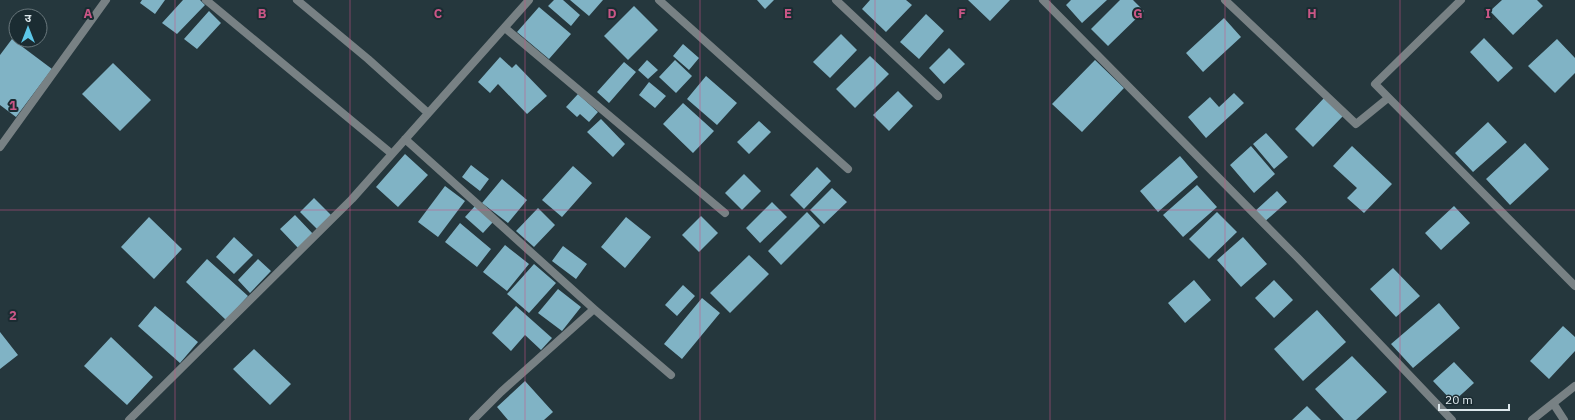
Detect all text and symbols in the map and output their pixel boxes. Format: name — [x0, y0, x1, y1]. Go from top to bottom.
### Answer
text: A — [84, 5, 93, 22]
text: B — [258, 5, 267, 22]
text: C — [434, 5, 443, 22]
text: D — [607, 5, 617, 22]
text: E — [784, 5, 792, 22]
text: F — [958, 5, 966, 22]
text: G — [1133, 5, 1143, 22]
text: H — [1307, 5, 1317, 22]
text: I — [1485, 5, 1491, 22]
north arrow — [8, 8, 48, 48]
text: उ — [25, 11, 32, 25]
text: 1 — [9, 97, 17, 114]
text: 2 — [9, 307, 17, 324]
scale bar — [1439, 386, 1509, 412]
text: 20 m — [1445, 392, 1473, 407]

